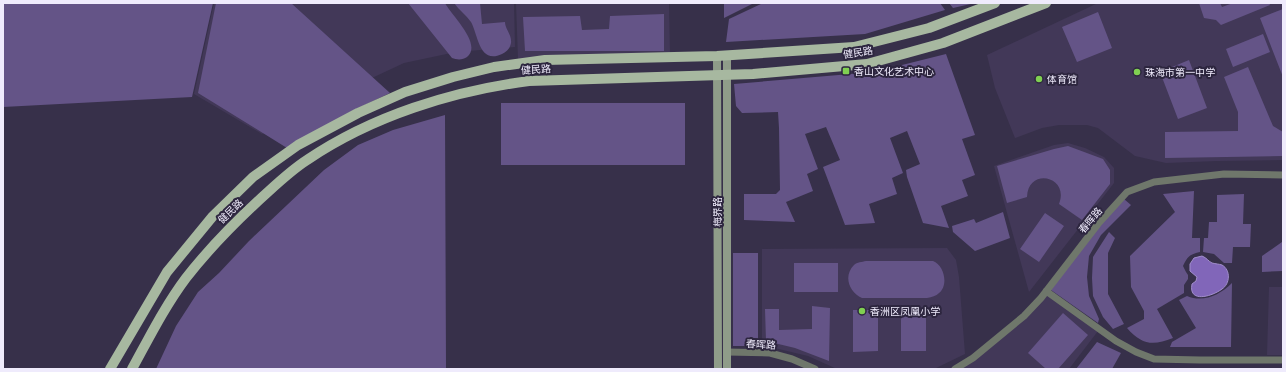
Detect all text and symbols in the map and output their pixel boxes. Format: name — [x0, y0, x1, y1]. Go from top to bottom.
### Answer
street label: 健民路 — [842, 44, 874, 62]
street label: 健民路 — [521, 62, 552, 78]
place label: 香山文化艺术中心 — [854, 65, 934, 79]
marker: 香山文化艺术中心 — [841, 66, 851, 76]
place label: 珠海市第一中学 — [1145, 66, 1215, 80]
marker: 珠海市第一中学 — [1132, 67, 1142, 77]
place label: 体育馆 — [1047, 73, 1077, 87]
marker: 体育馆 — [1034, 74, 1044, 84]
street label: 健民路 — [215, 196, 246, 227]
street label: 梅界路 — [711, 197, 725, 227]
street label: 春晖路 — [1076, 205, 1106, 237]
place label: 香洲区凤凰小学 — [870, 305, 940, 319]
marker: 香洲区凤凰小学 — [857, 306, 867, 316]
street label: 春晖路 — [745, 337, 776, 353]

